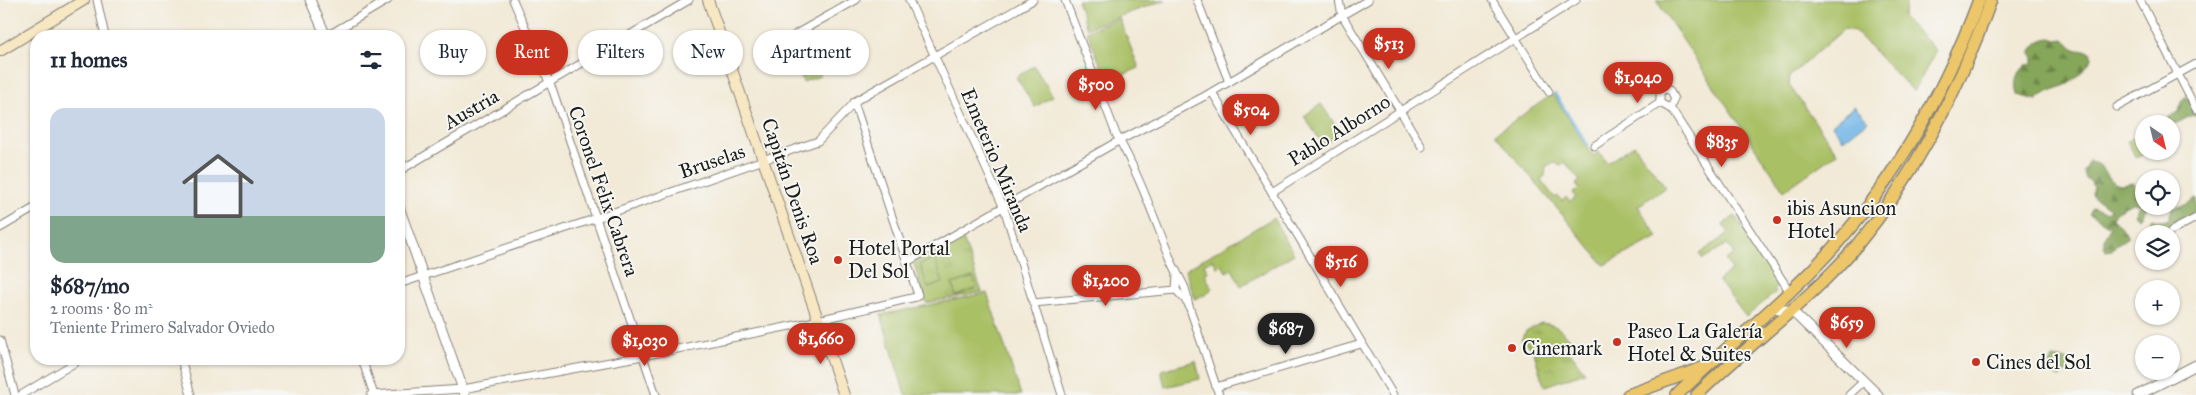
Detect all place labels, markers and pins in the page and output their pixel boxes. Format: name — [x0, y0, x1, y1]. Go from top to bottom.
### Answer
pin: $513 — [1359, 28, 1419, 70]
pin: $1,040 — [1597, 62, 1679, 104]
pin: $500 — [1066, 68, 1126, 111]
pin: $504 — [1221, 94, 1281, 136]
pin: $835 — [1692, 126, 1752, 168]
place label: ibis Asuncion Hotel — [1787, 196, 1896, 243]
marker: ibis Asuncion Hotel — [1771, 214, 1783, 226]
place label: Hotel Portal Del Sol — [848, 236, 951, 283]
pin: $516 — [1311, 246, 1371, 288]
marker: Hotel Portal Del Sol — [832, 254, 844, 266]
pin: $1,200 — [1065, 264, 1147, 307]
pin: $659 — [1817, 306, 1877, 349]
pin: $687 — [1256, 312, 1316, 355]
place label: Paseo La Galería Hotel & Suites — [1627, 319, 1763, 366]
pin: $1,660 — [780, 322, 862, 365]
pin: $1,030 — [604, 324, 686, 367]
place label: Cinemark — [1522, 336, 1603, 360]
marker: Paseo La Galería Hotel & Suites — [1611, 336, 1623, 348]
marker: Cinemark — [1506, 342, 1518, 354]
place label: Cines del Sol — [1986, 350, 2092, 374]
marker: Cines del Sol — [1970, 356, 1982, 368]

